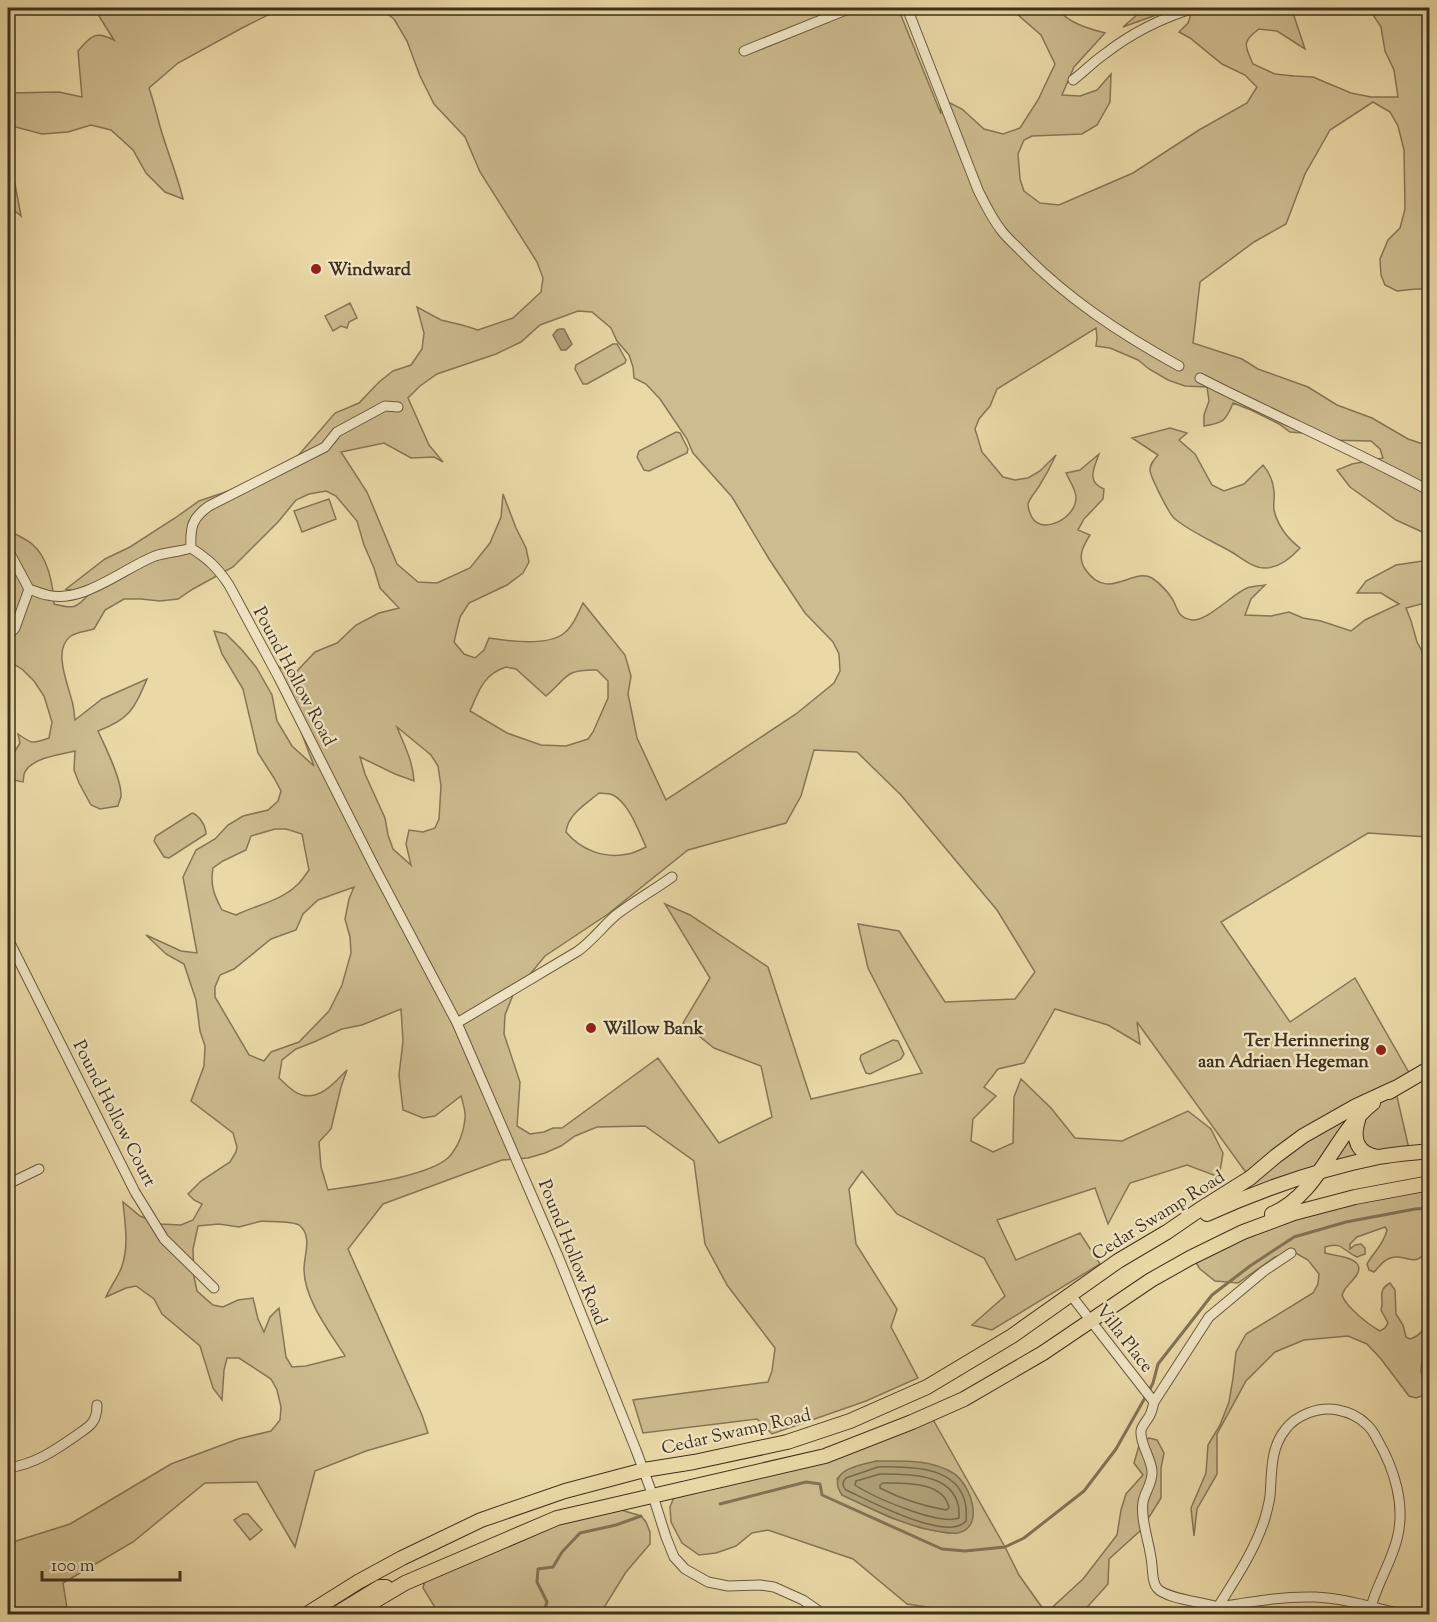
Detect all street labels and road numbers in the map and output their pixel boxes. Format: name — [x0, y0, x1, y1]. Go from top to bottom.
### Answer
street label: Pound Hollow Road — [245, 602, 341, 751]
street label: Pound Hollow Court — [65, 1036, 161, 1192]
street label: Cedar Swamp Road — [1087, 1165, 1231, 1268]
street label: Pound Hollow Road — [530, 1176, 612, 1329]
street label: Villa Place — [1088, 1300, 1158, 1379]
street label: Cedar Swamp Road — [659, 1403, 814, 1463]

